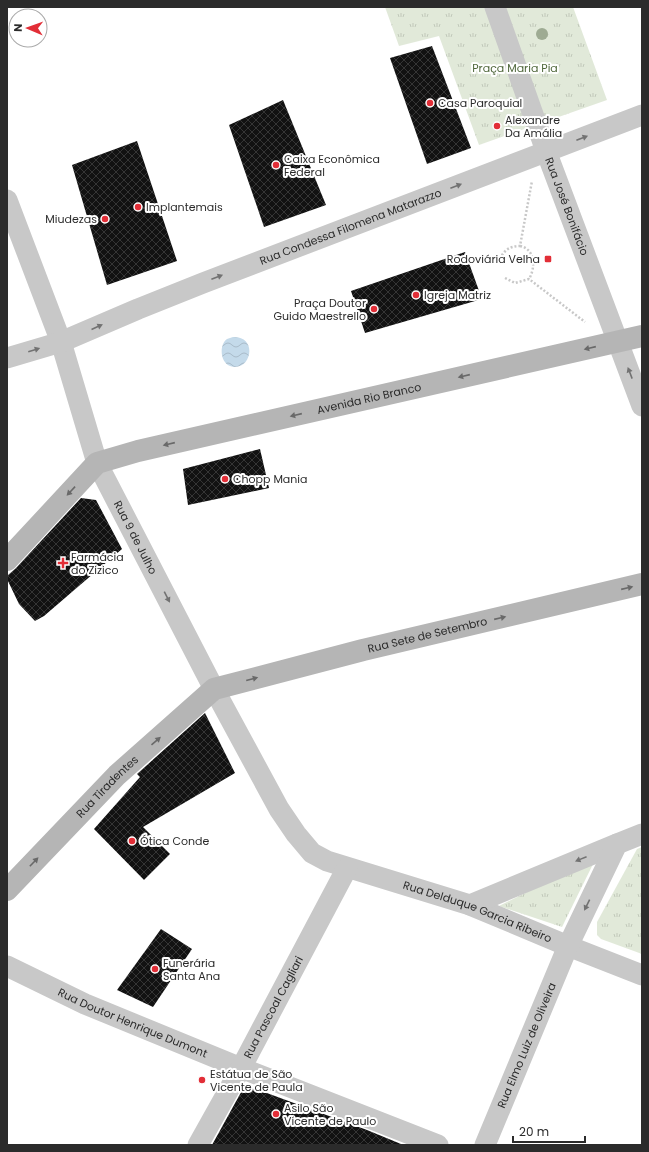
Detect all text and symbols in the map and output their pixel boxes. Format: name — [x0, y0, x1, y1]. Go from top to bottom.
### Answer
north arrow — [8, 8, 48, 48]
text: N — [10, 23, 26, 32]
park label: Praça Maria Pia — [472, 60, 558, 76]
place label: Casa Paroquial — [438, 95, 522, 111]
marker: Casa Paroquial — [425, 98, 435, 108]
place label: Alexandre Da Amália — [505, 112, 562, 141]
marker: Alexandre Da Amália — [492, 121, 502, 131]
one-way arrow — [577, 134, 589, 140]
place label: Caixa Econômica Federal — [284, 151, 380, 180]
street label: Rua José Bonifácio — [541, 155, 593, 258]
marker: Caixa Econômica Federal — [271, 160, 281, 170]
one-way arrow — [451, 182, 463, 188]
street label: Rua Condessa Filomena Matarazzo — [257, 185, 444, 269]
place label: Implantemais — [146, 199, 223, 215]
marker: Implantemais — [133, 202, 143, 212]
place label: Miudezas — [45, 211, 97, 227]
marker: Miudezas — [100, 214, 110, 224]
place label: Rodoviária Velha — [447, 251, 540, 267]
marker: Rodoviária Velha — [543, 254, 553, 264]
one-way arrow — [212, 274, 224, 280]
place label: Igreja Matriz — [424, 287, 491, 303]
marker: Igreja Matriz — [411, 290, 421, 300]
place label: Praça Doutor Guido Maestrello — [273, 295, 366, 324]
marker: Praça Doutor Guido Maestrello — [369, 304, 379, 314]
one-way arrow — [92, 323, 104, 329]
one-way arrow — [584, 345, 597, 351]
one-way arrow — [29, 347, 41, 353]
one-way arrow — [626, 367, 632, 379]
one-way arrow — [457, 374, 470, 380]
street label: Avenida Rio Branco — [315, 379, 423, 418]
one-way arrow — [290, 412, 302, 418]
one-way arrow — [163, 441, 175, 447]
place label: Chopp Mania — [233, 471, 307, 487]
marker: Chopp Mania — [220, 474, 230, 484]
one-way arrow — [66, 486, 76, 496]
street label: Rua 9 de Julho — [110, 498, 161, 577]
place label: Farmácia do Zizico — [71, 549, 124, 578]
marker: Farmácia do Zizico — [58, 558, 68, 568]
one-way arrow — [621, 584, 633, 590]
one-way arrow — [163, 591, 170, 603]
street label: Rua Sete de Setembro — [366, 613, 489, 657]
one-way arrow — [494, 614, 507, 620]
one-way arrow — [246, 676, 258, 682]
one-way arrow — [151, 736, 161, 745]
street label: Rua Tiradentes — [72, 752, 142, 821]
place label: Ótica Conde — [140, 833, 209, 849]
marker: Ótica Conde — [127, 836, 137, 846]
one-way arrow — [575, 856, 586, 862]
one-way arrow — [29, 857, 39, 867]
street label: Rua Delduque Garcia Ribeiro — [401, 877, 554, 946]
one-way arrow — [584, 900, 590, 911]
street label: Rua Pascoal Cagliari — [240, 953, 307, 1061]
place label: Funerária Santa Ana — [163, 955, 220, 984]
marker: Funerária Santa Ana — [150, 964, 160, 974]
street label: Rua Elmo Luiz de Oliveira — [493, 980, 560, 1111]
street label: Rua Doutor Henrique Dumont — [55, 984, 210, 1061]
place label: Estátua de São Vicente de Paula — [210, 1066, 303, 1095]
marker: Estátua de São Vicente de Paula — [197, 1075, 207, 1085]
place label: Asilo São Vicente de Paulo — [284, 1100, 376, 1129]
marker: Asilo São Vicente de Paulo — [271, 1109, 281, 1119]
scale bar — [513, 1118, 585, 1144]
text: 20 m — [519, 1123, 549, 1140]

